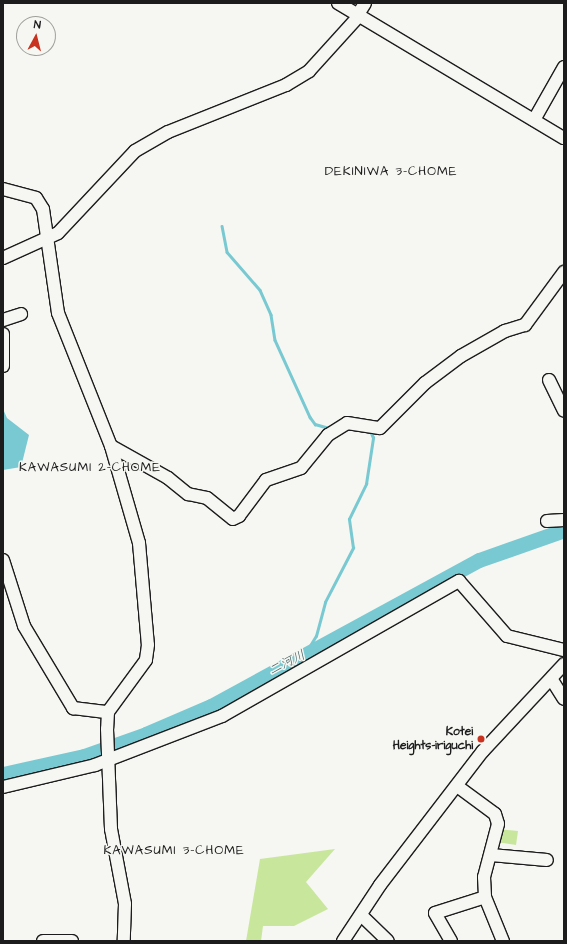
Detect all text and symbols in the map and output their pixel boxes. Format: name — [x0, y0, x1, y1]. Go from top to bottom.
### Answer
north arrow — [16, 16, 56, 56]
text: N — [33, 17, 42, 32]
district label: DEKINIWA 3-CHOME — [325, 163, 457, 179]
district label: KAWASUMI 2-CHOME — [19, 459, 161, 475]
water label: 二河川 — [266, 647, 308, 679]
place label: Kotei Heights-iriguchi — [393, 725, 473, 753]
marker: Kotei Heights-iriguchi — [476, 734, 486, 744]
district label: KAWASUMI 3-CHOME — [103, 842, 245, 858]

